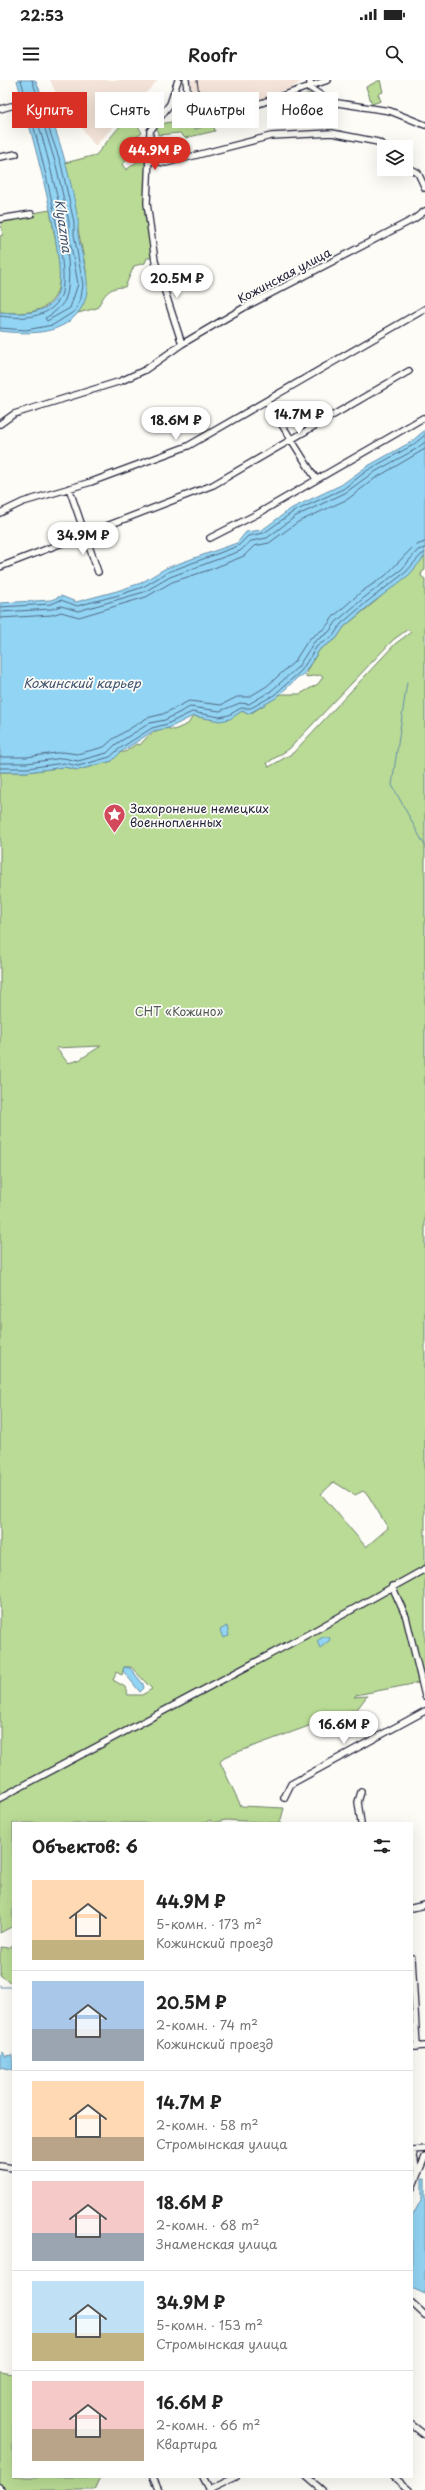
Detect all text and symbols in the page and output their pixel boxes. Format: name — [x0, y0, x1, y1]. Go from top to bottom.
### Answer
text: 22:53 — [20, 3, 64, 26]
text: Roofr — [188, 41, 237, 68]
icon: menu — [20, 43, 42, 65]
icon: search — [383, 43, 405, 65]
chip: Купить — [12, 92, 87, 128]
chip: Снять — [95, 92, 164, 128]
chip: Фильтры — [172, 92, 259, 128]
chip: Новое — [267, 92, 338, 128]
pin: 44.9M ₽ — [118, 137, 192, 171]
text: 44.9M ₽ — [128, 140, 182, 159]
map controls — [377, 140, 413, 176]
button: layers — [377, 140, 413, 176]
water label: Klyazma — [51, 198, 77, 255]
street label: Кожинская улица — [234, 243, 334, 307]
pin: 20.5M ₽ — [140, 265, 214, 299]
text: 20.5M ₽ — [150, 268, 204, 287]
pin: 14.7M ₽ — [262, 401, 336, 435]
text: 14.7M ₽ — [274, 404, 324, 423]
pin: 18.6M ₽ — [139, 407, 213, 441]
text: 18.6M ₽ — [150, 410, 202, 429]
pin: 34.9M ₽ — [46, 522, 120, 556]
text: 34.9M ₽ — [57, 525, 109, 544]
water label: Кожинский карьер — [23, 673, 142, 692]
place label: Захоронение немецких военнопленных — [130, 799, 269, 831]
place icon: Захоронение немецких военнопленных — [101, 802, 127, 835]
park label: СНТ «Кожино» — [135, 1002, 223, 1020]
pin: 16.6M ₽ — [307, 1711, 381, 1745]
text: 16.6M ₽ — [318, 1714, 370, 1733]
text: Объектов: 6 — [32, 1833, 138, 1859]
icon: filters — [371, 1835, 393, 1857]
text: 44.9M ₽ — [156, 1888, 226, 1914]
icon: home — [64, 1896, 112, 1944]
text: 5-комн. · 173 m² — [156, 1914, 262, 1933]
text: Кожинский проезд — [156, 1933, 273, 1952]
text: 20.5M ₽ — [156, 1989, 227, 2015]
icon: home — [64, 1997, 112, 2045]
text: 2-комн. · 74 m² — [156, 2015, 258, 2034]
text: Кожинский проезд — [156, 2034, 273, 2053]
text: 14.7M ₽ — [156, 2089, 221, 2115]
icon: home — [64, 2097, 112, 2145]
text: 2-комн. · 58 m² — [156, 2115, 258, 2134]
text: Стромынская улица — [156, 2134, 287, 2153]
text: 18.6M ₽ — [156, 2189, 223, 2215]
icon: home — [64, 2197, 112, 2245]
text: 2-комн. · 68 m² — [156, 2215, 260, 2234]
text: Знаменская улица — [156, 2234, 277, 2253]
text: 34.9M ₽ — [156, 2289, 225, 2315]
icon: home — [64, 2297, 112, 2345]
text: 5-комн. · 153 m² — [156, 2315, 263, 2334]
text: Стромынская улица — [156, 2334, 287, 2353]
text: 16.6M ₽ — [156, 2389, 223, 2415]
icon: home — [64, 2397, 112, 2445]
text: 2-комн. · 66 m² — [156, 2415, 260, 2434]
text: Квартира — [156, 2434, 217, 2453]

